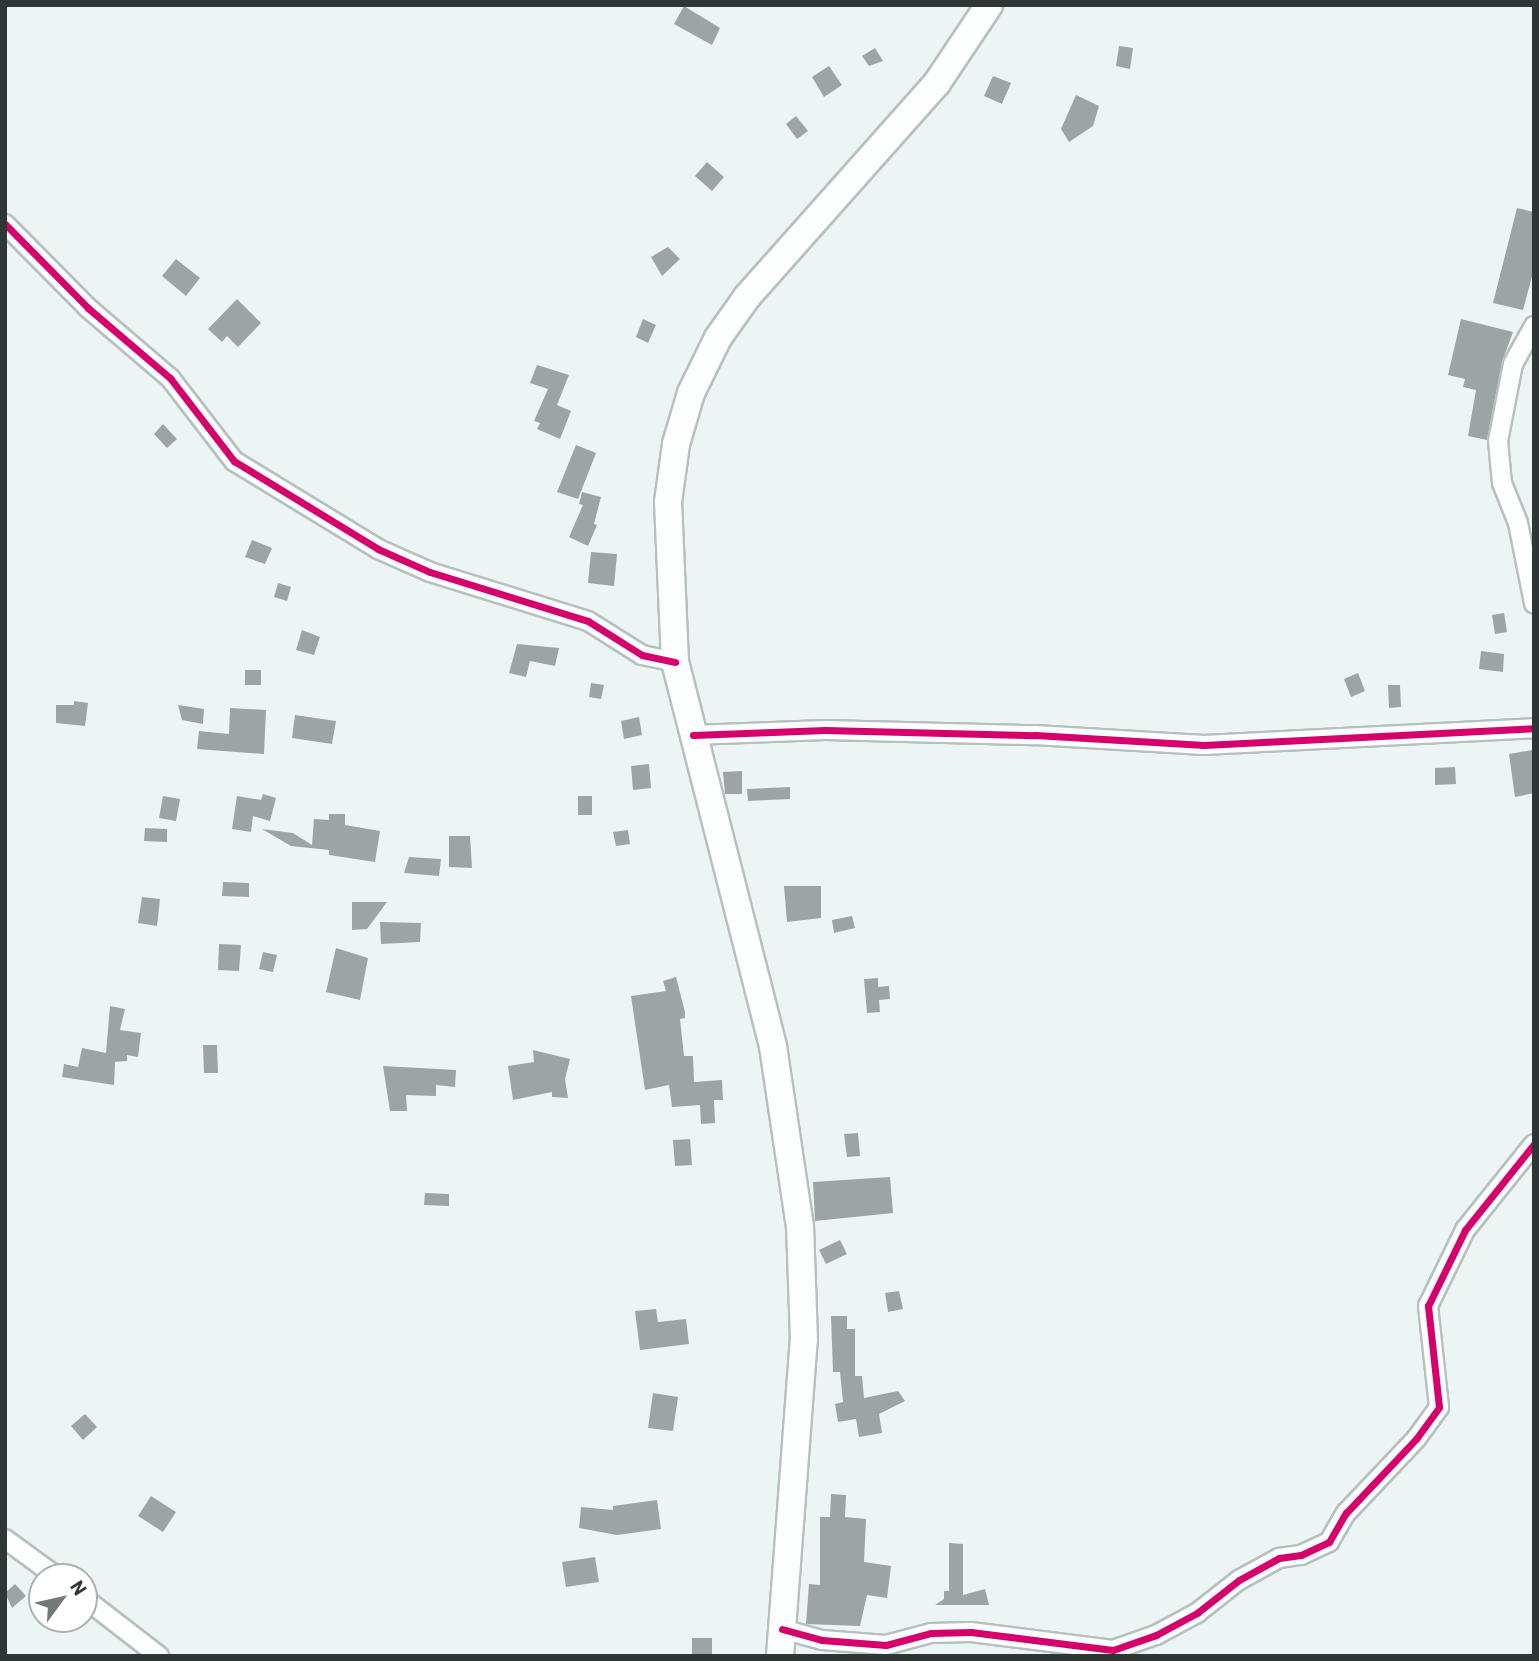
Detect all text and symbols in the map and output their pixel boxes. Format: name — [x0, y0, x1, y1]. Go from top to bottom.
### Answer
north arrow — [28, 1563, 98, 1633]
text: N — [66, 1576, 92, 1599]

